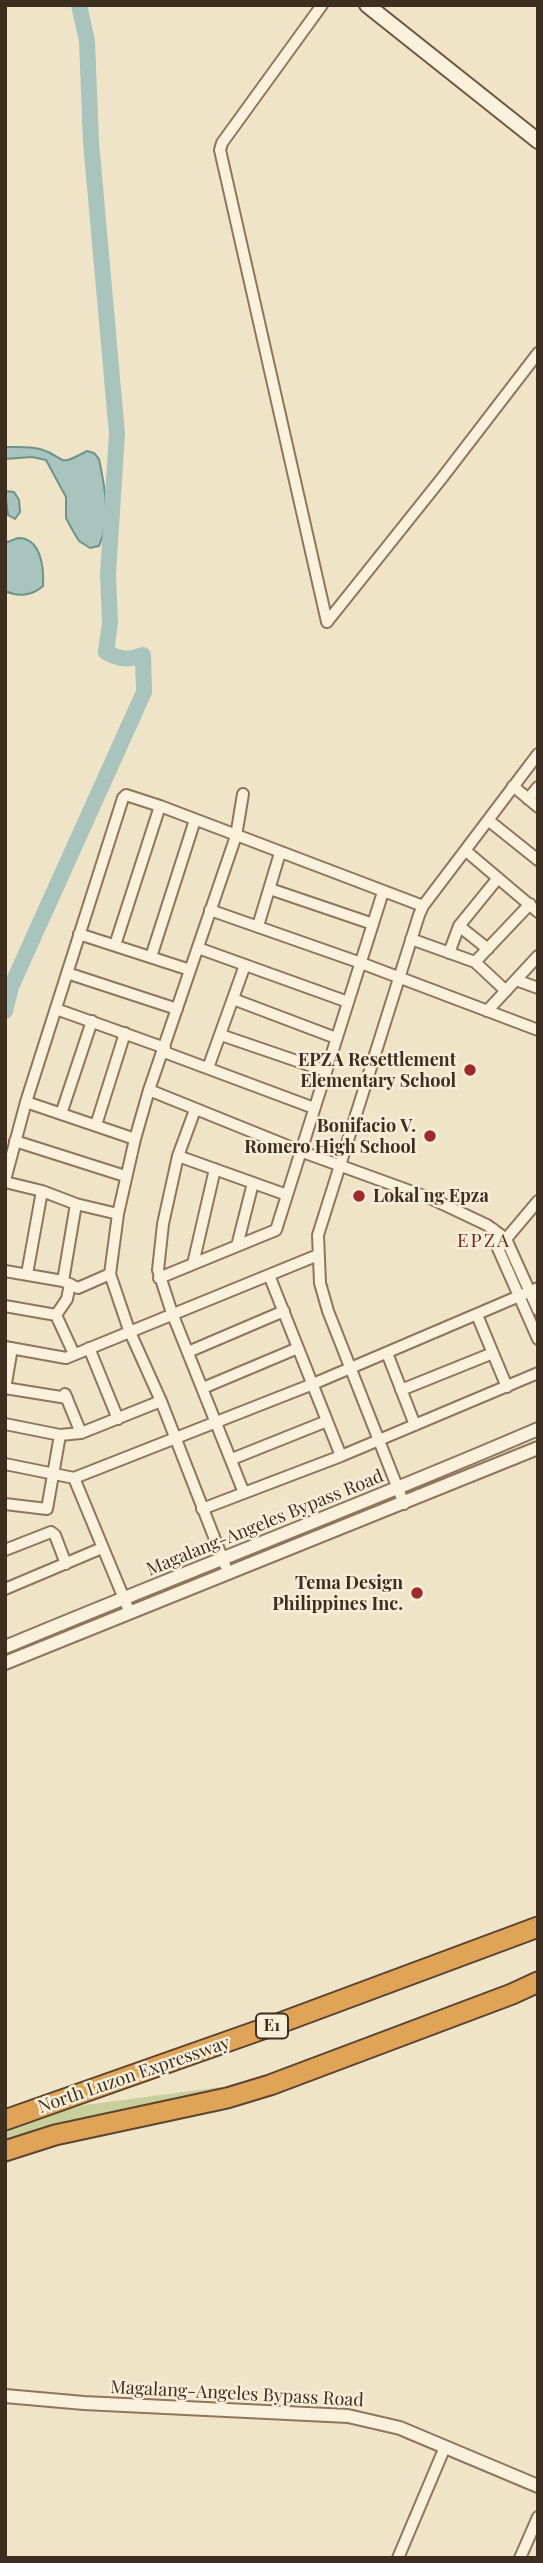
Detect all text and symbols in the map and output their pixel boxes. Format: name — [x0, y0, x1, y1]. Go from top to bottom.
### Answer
place label: EPZA Resettlement Elementary School — [298, 1049, 456, 1092]
marker: EPZA Resettlement Elementary School — [462, 1062, 478, 1078]
place label: Bonifacio V. Romero High School — [244, 1115, 416, 1158]
marker: Bonifacio V. Romero High School — [422, 1128, 438, 1144]
place label: Lokal ng Epza — [373, 1185, 489, 1207]
marker: Lokal ng Epza — [351, 1188, 367, 1204]
district label: EPZA — [458, 1230, 510, 1252]
street label: Magalang-Angeles Bypass Road — [143, 1465, 387, 1581]
place label: Tema Design Philippines Inc. — [272, 1572, 403, 1614]
marker: Tema Design Philippines Inc. — [409, 1585, 425, 1601]
road number: E1 — [256, 2014, 288, 2038]
street label: North Luzon Expressway — [35, 2032, 233, 2118]
street label: Magalang-Angeles Bypass Road — [110, 2377, 364, 2411]

